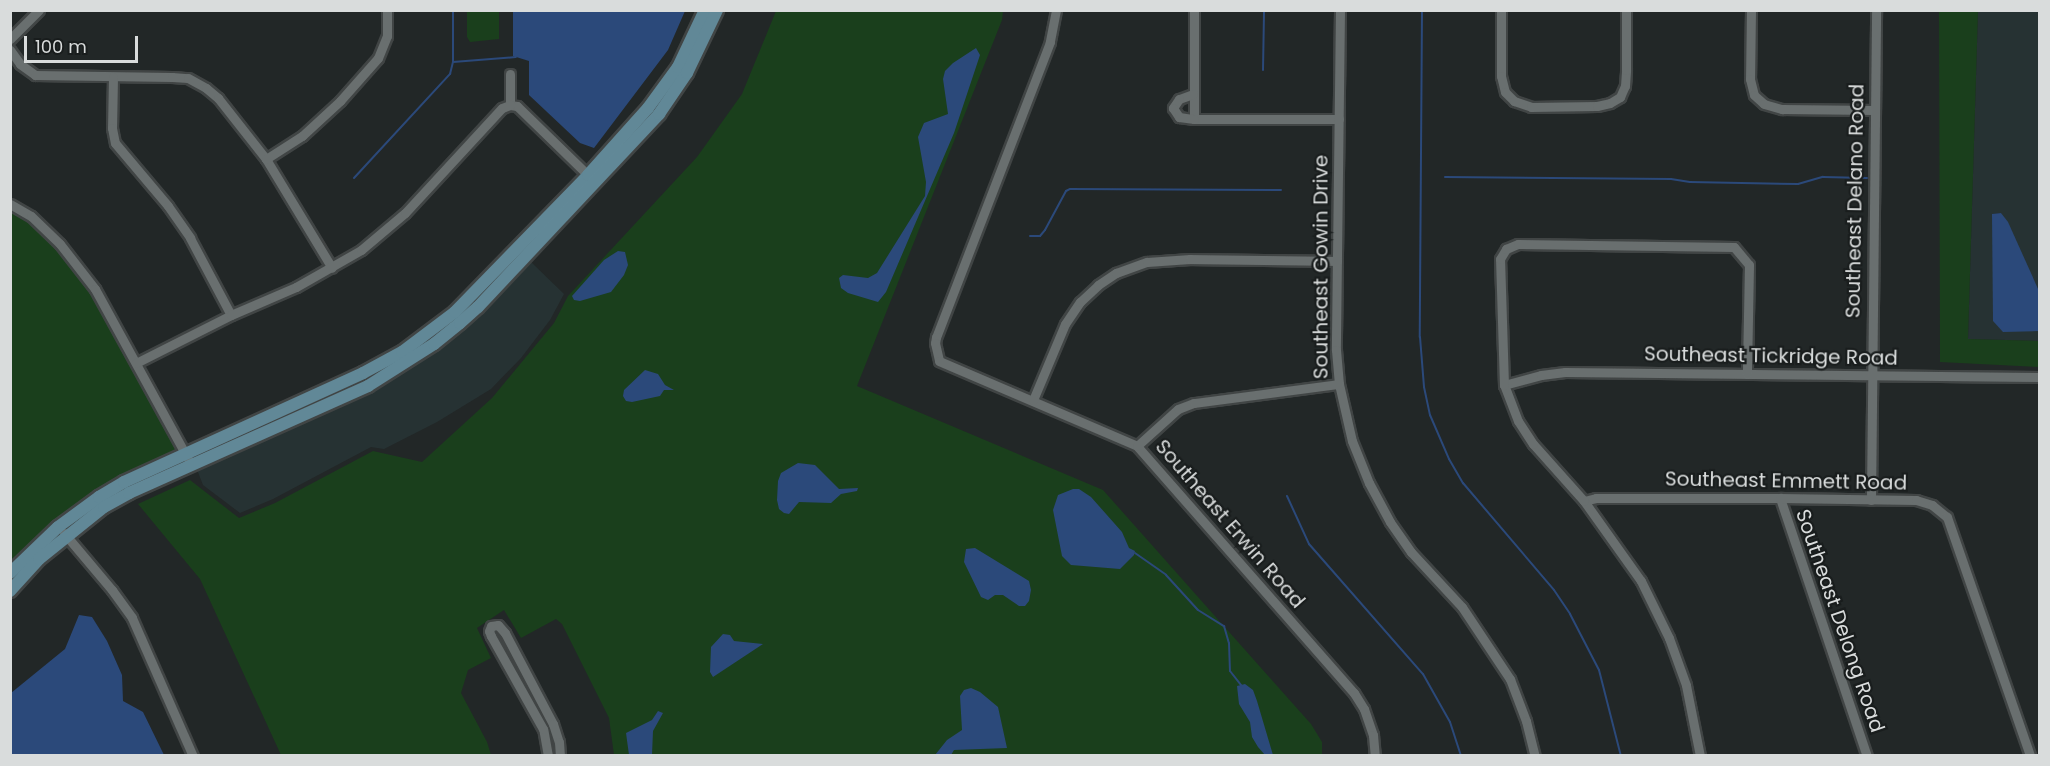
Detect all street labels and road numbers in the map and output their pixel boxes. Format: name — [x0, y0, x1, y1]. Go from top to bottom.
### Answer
street label: Southeast Delano Road — [1841, 84, 1869, 318]
street label: Southeast Gowin Drive — [1309, 155, 1333, 379]
street label: Southeast Tickridge Road — [1644, 342, 1898, 370]
street label: Southeast Erwin Road — [1150, 435, 1310, 613]
street label: Southeast Emmett Road — [1665, 467, 1907, 495]
street label: Southeast Delong Road — [1791, 506, 1889, 736]

